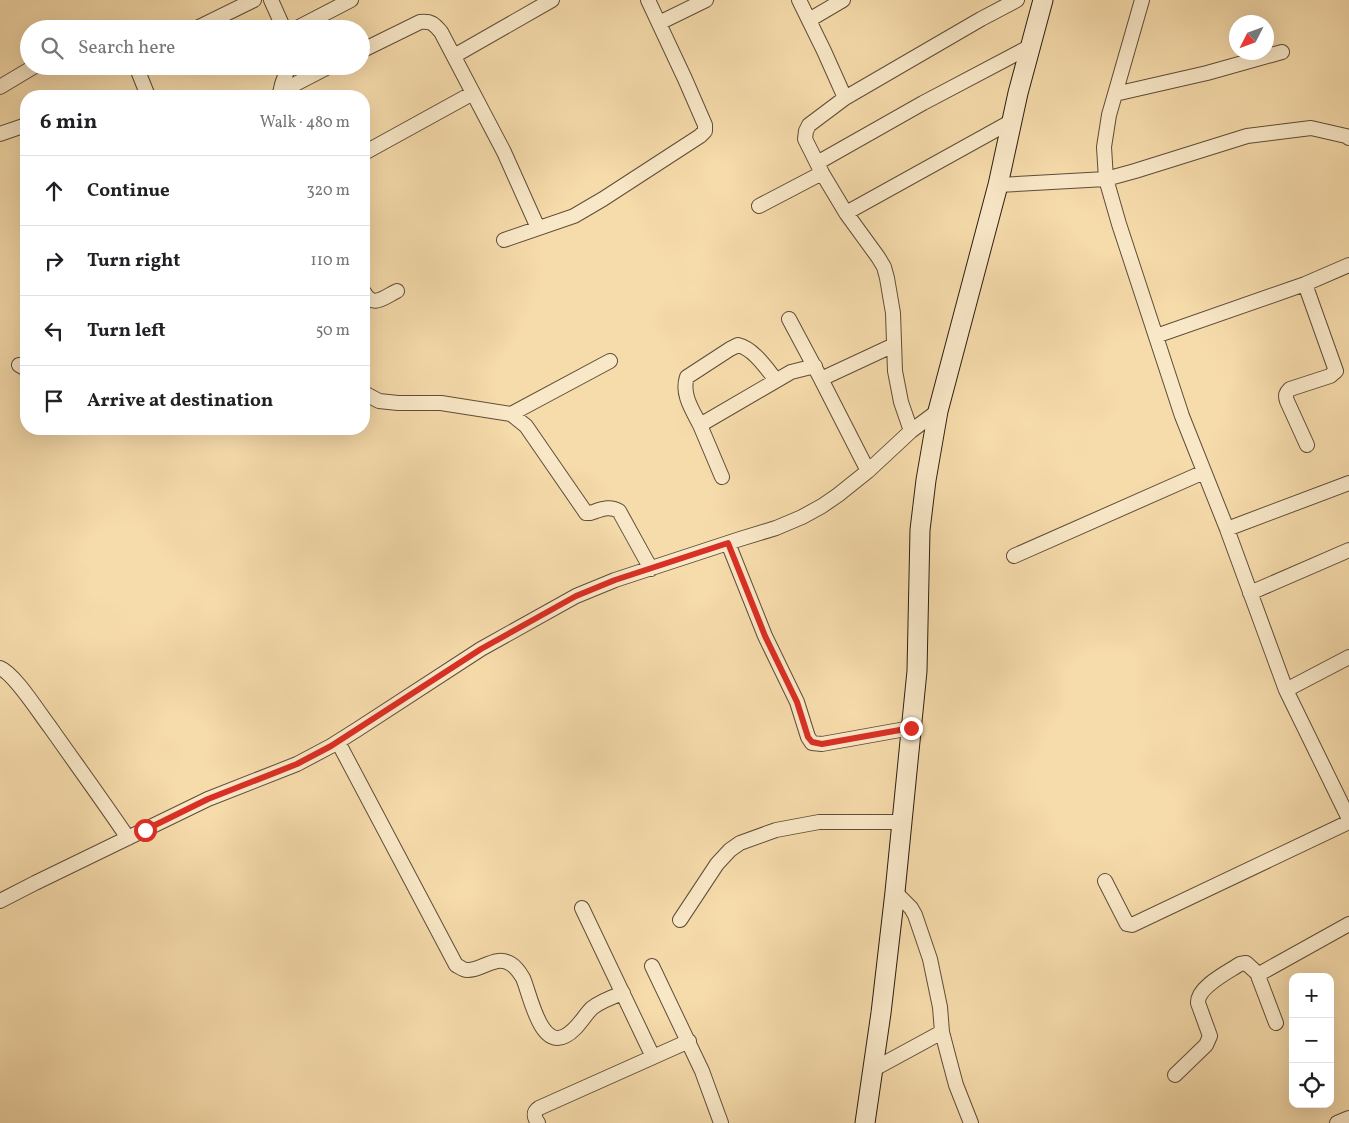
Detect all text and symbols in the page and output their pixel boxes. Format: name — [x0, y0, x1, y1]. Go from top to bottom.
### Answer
north arrow — [1229, 15, 1274, 60]
search box — [20, 20, 370, 75]
icon: search — [38, 34, 66, 62]
text: Search here — [78, 35, 175, 61]
text: 6 min — [40, 108, 97, 137]
text: Walk · 480 m — [260, 112, 350, 134]
icon: ahead — [40, 177, 68, 205]
text: Continue — [87, 178, 170, 204]
text: 320 m — [306, 180, 350, 202]
icon: right — [40, 247, 68, 275]
text: Turn right — [87, 248, 180, 274]
text: 110 m — [311, 250, 350, 272]
icon: left — [40, 317, 68, 345]
text: Turn left — [87, 318, 166, 344]
text: 50 m — [316, 320, 350, 342]
icon: arrive — [40, 387, 68, 415]
text: Arrive at destination — [87, 388, 273, 414]
route end — [900, 717, 923, 740]
route start — [134, 819, 157, 842]
map controls — [1289, 973, 1334, 1108]
button: + — [1289, 973, 1334, 1018]
button: − — [1289, 1018, 1334, 1063]
button: locate — [1289, 1063, 1334, 1108]

